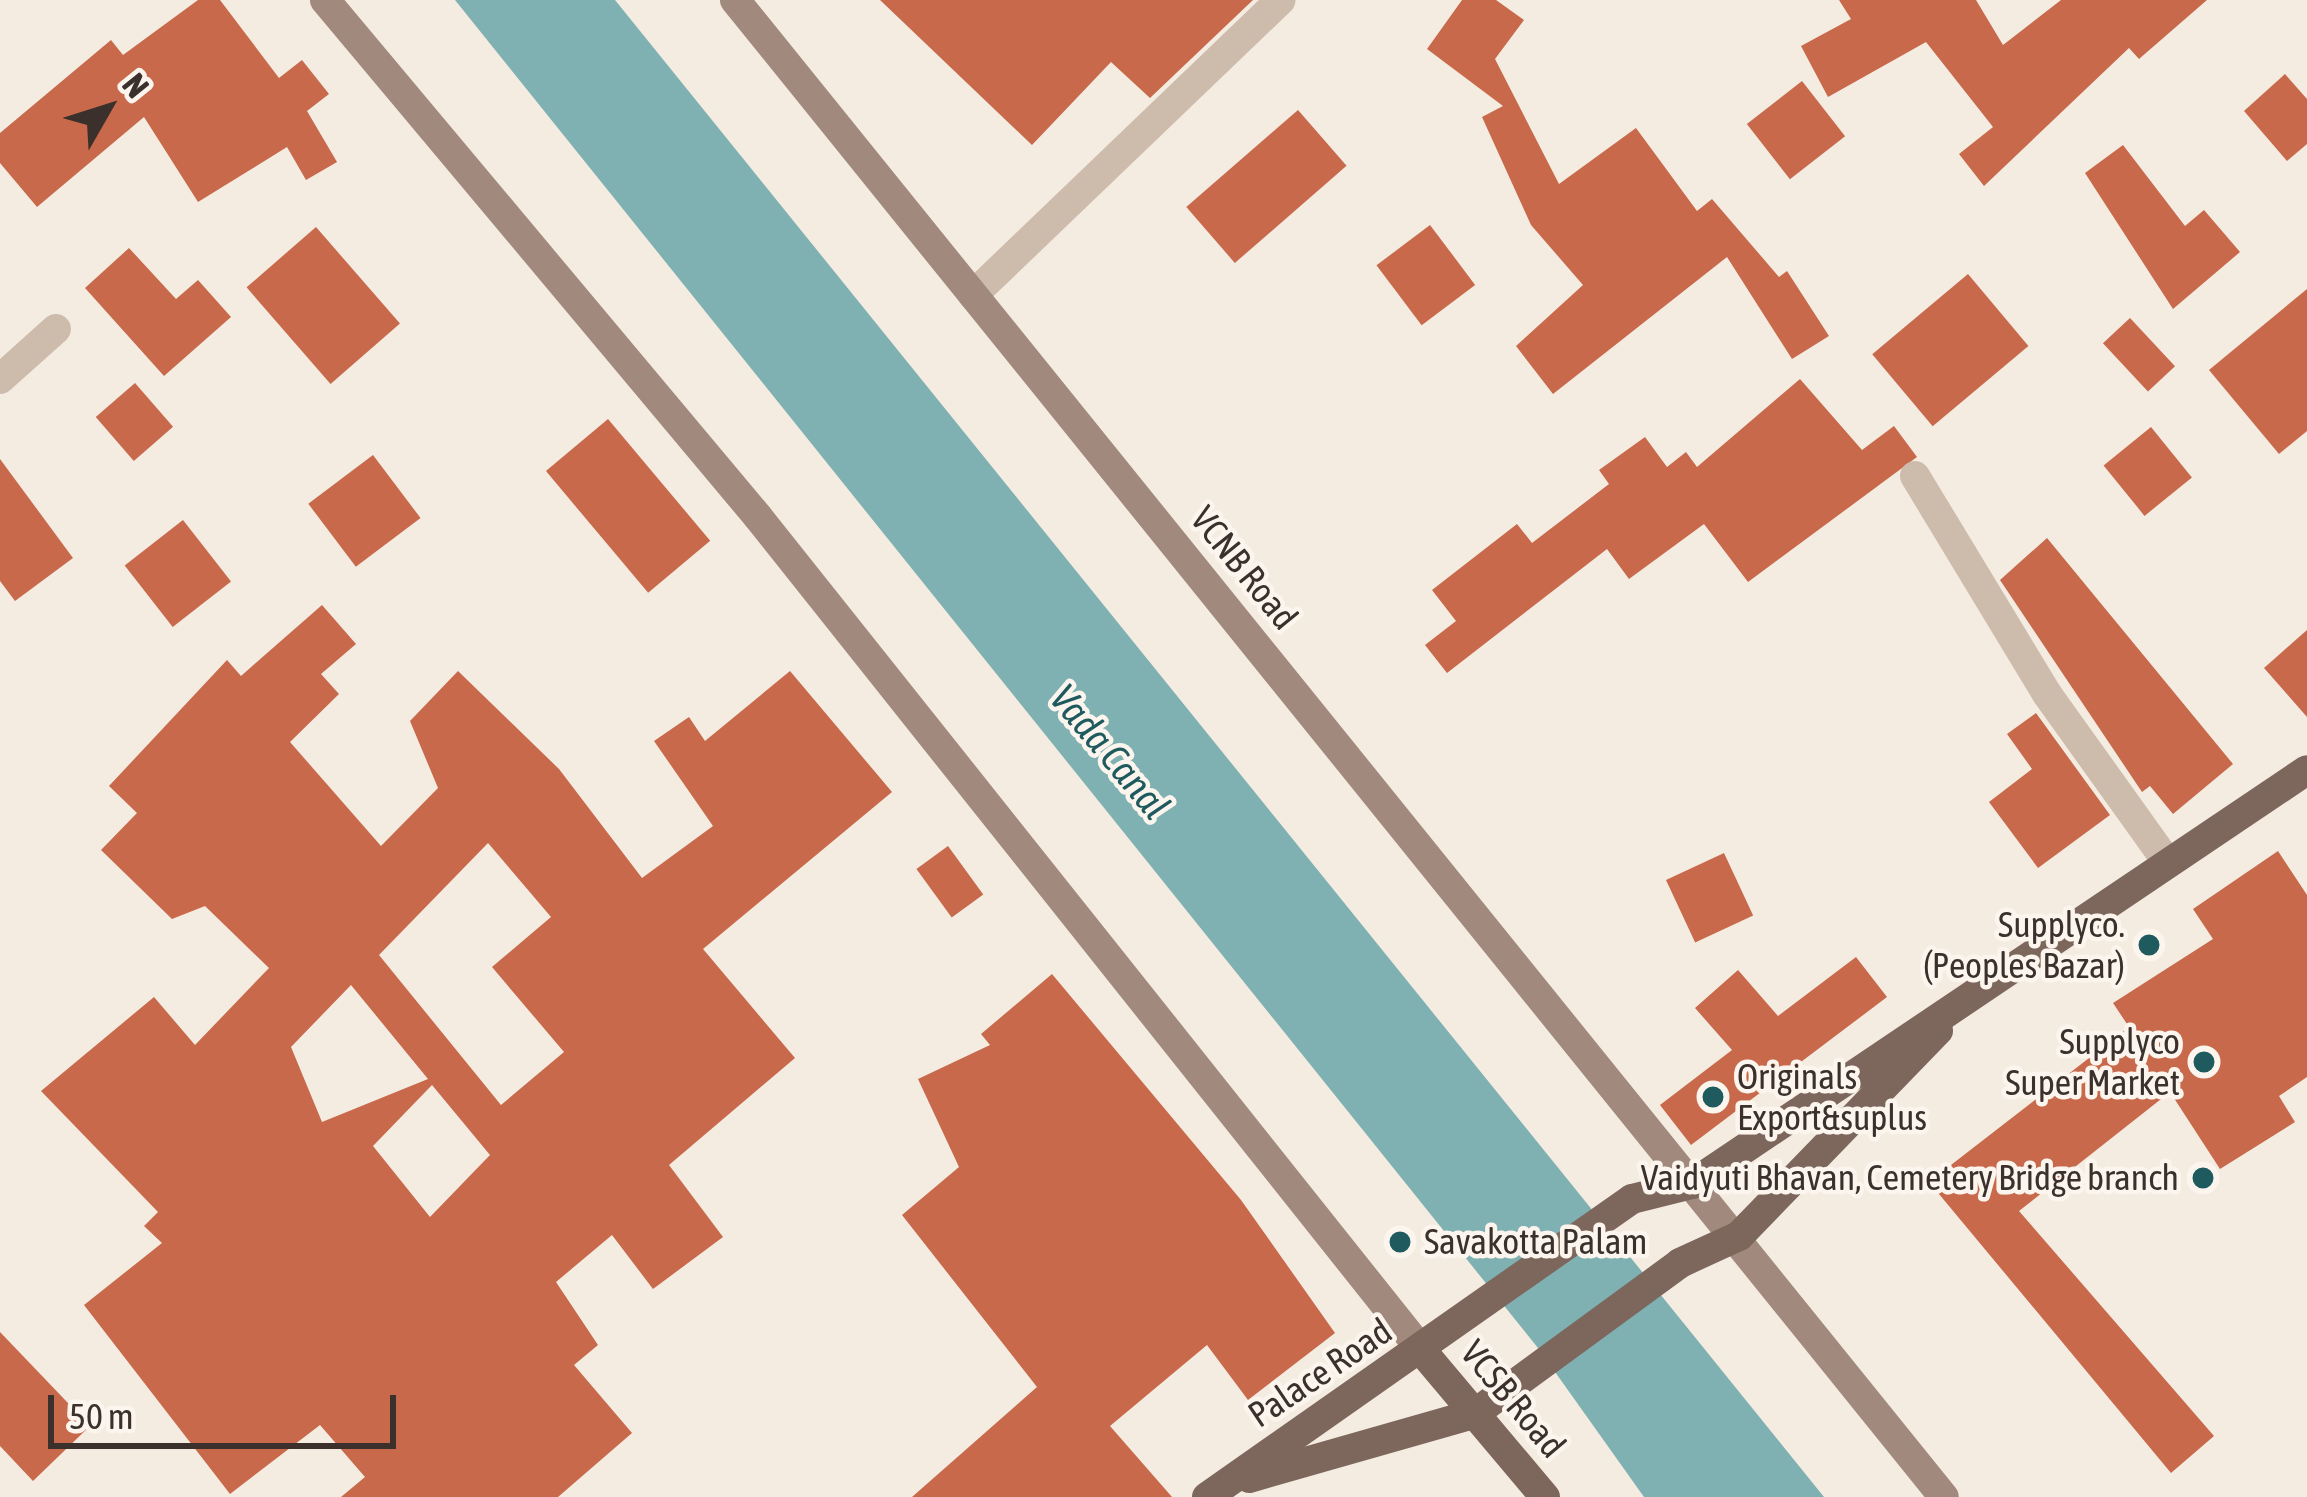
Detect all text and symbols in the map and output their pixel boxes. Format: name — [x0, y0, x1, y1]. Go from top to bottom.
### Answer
north arrow — [48, 48, 168, 168]
text: N — [115, 66, 157, 105]
street label: VCNB Road — [1181, 498, 1307, 638]
water label: Vada Canal — [1040, 675, 1180, 829]
place label: Supplyco. (Peoples Bazar) — [1923, 902, 2125, 987]
marker: Supplyco. (Peoples Bazar) — [2136, 932, 2162, 958]
place label: Supplyco Super Market — [2005, 1019, 2180, 1104]
marker: Supplyco Super Market — [2191, 1049, 2217, 1075]
place label: Originals Export&suplus — [1737, 1054, 1927, 1139]
marker: Originals Export&suplus — [1700, 1084, 1726, 1110]
place label: Vaidyuti Bhavan, Cemetery Bridge branch — [1641, 1156, 2179, 1200]
marker: Vaidyuti Bhavan, Cemetery Bridge branch — [2190, 1165, 2216, 1191]
place label: Savakotta Palam — [1424, 1220, 1647, 1264]
marker: Savakotta Palam — [1387, 1229, 1413, 1255]
street label: Palace Road — [1240, 1309, 1400, 1437]
street label: VCSB Road — [1452, 1332, 1574, 1466]
scale bar — [54, 1371, 402, 1445]
text: 50 m — [69, 1395, 134, 1437]

